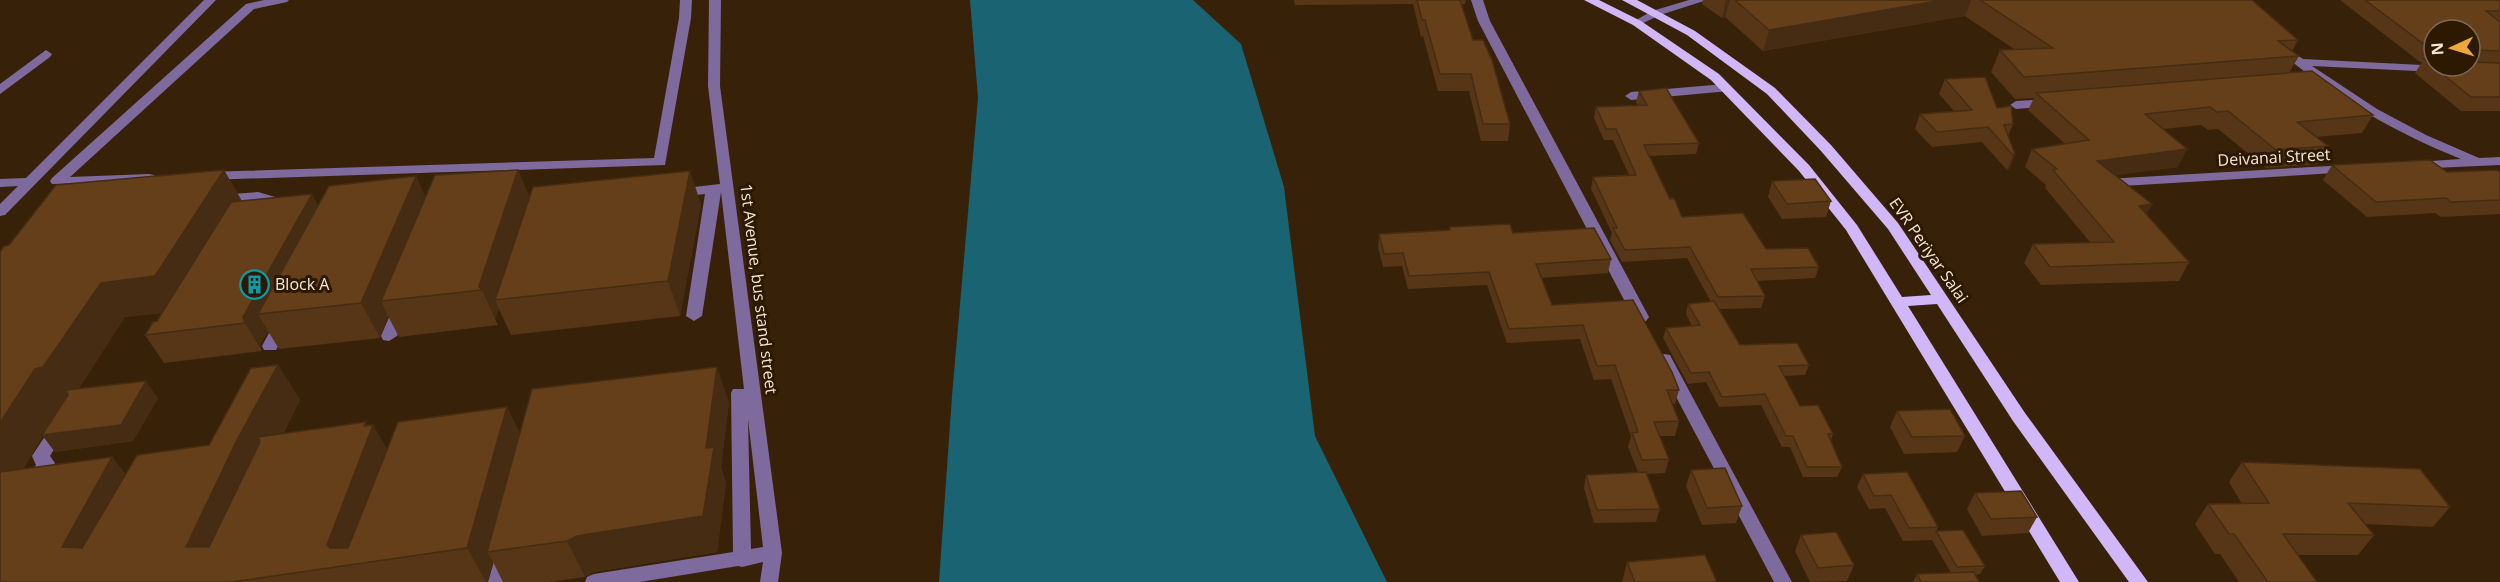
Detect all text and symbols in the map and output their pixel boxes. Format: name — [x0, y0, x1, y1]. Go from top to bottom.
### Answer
north arrow — [2422, 18, 2482, 78]
text: N — [2426, 42, 2448, 56]
street label: Deivanai Street — [2217, 143, 2331, 171]
street label: 1st Avenue, bus stand street — [735, 183, 783, 396]
street label: EVR Periyar Salai — [1884, 193, 1974, 307]
building icon: Block A — [238, 268, 270, 300]
place label: Block A — [275, 273, 330, 295]

